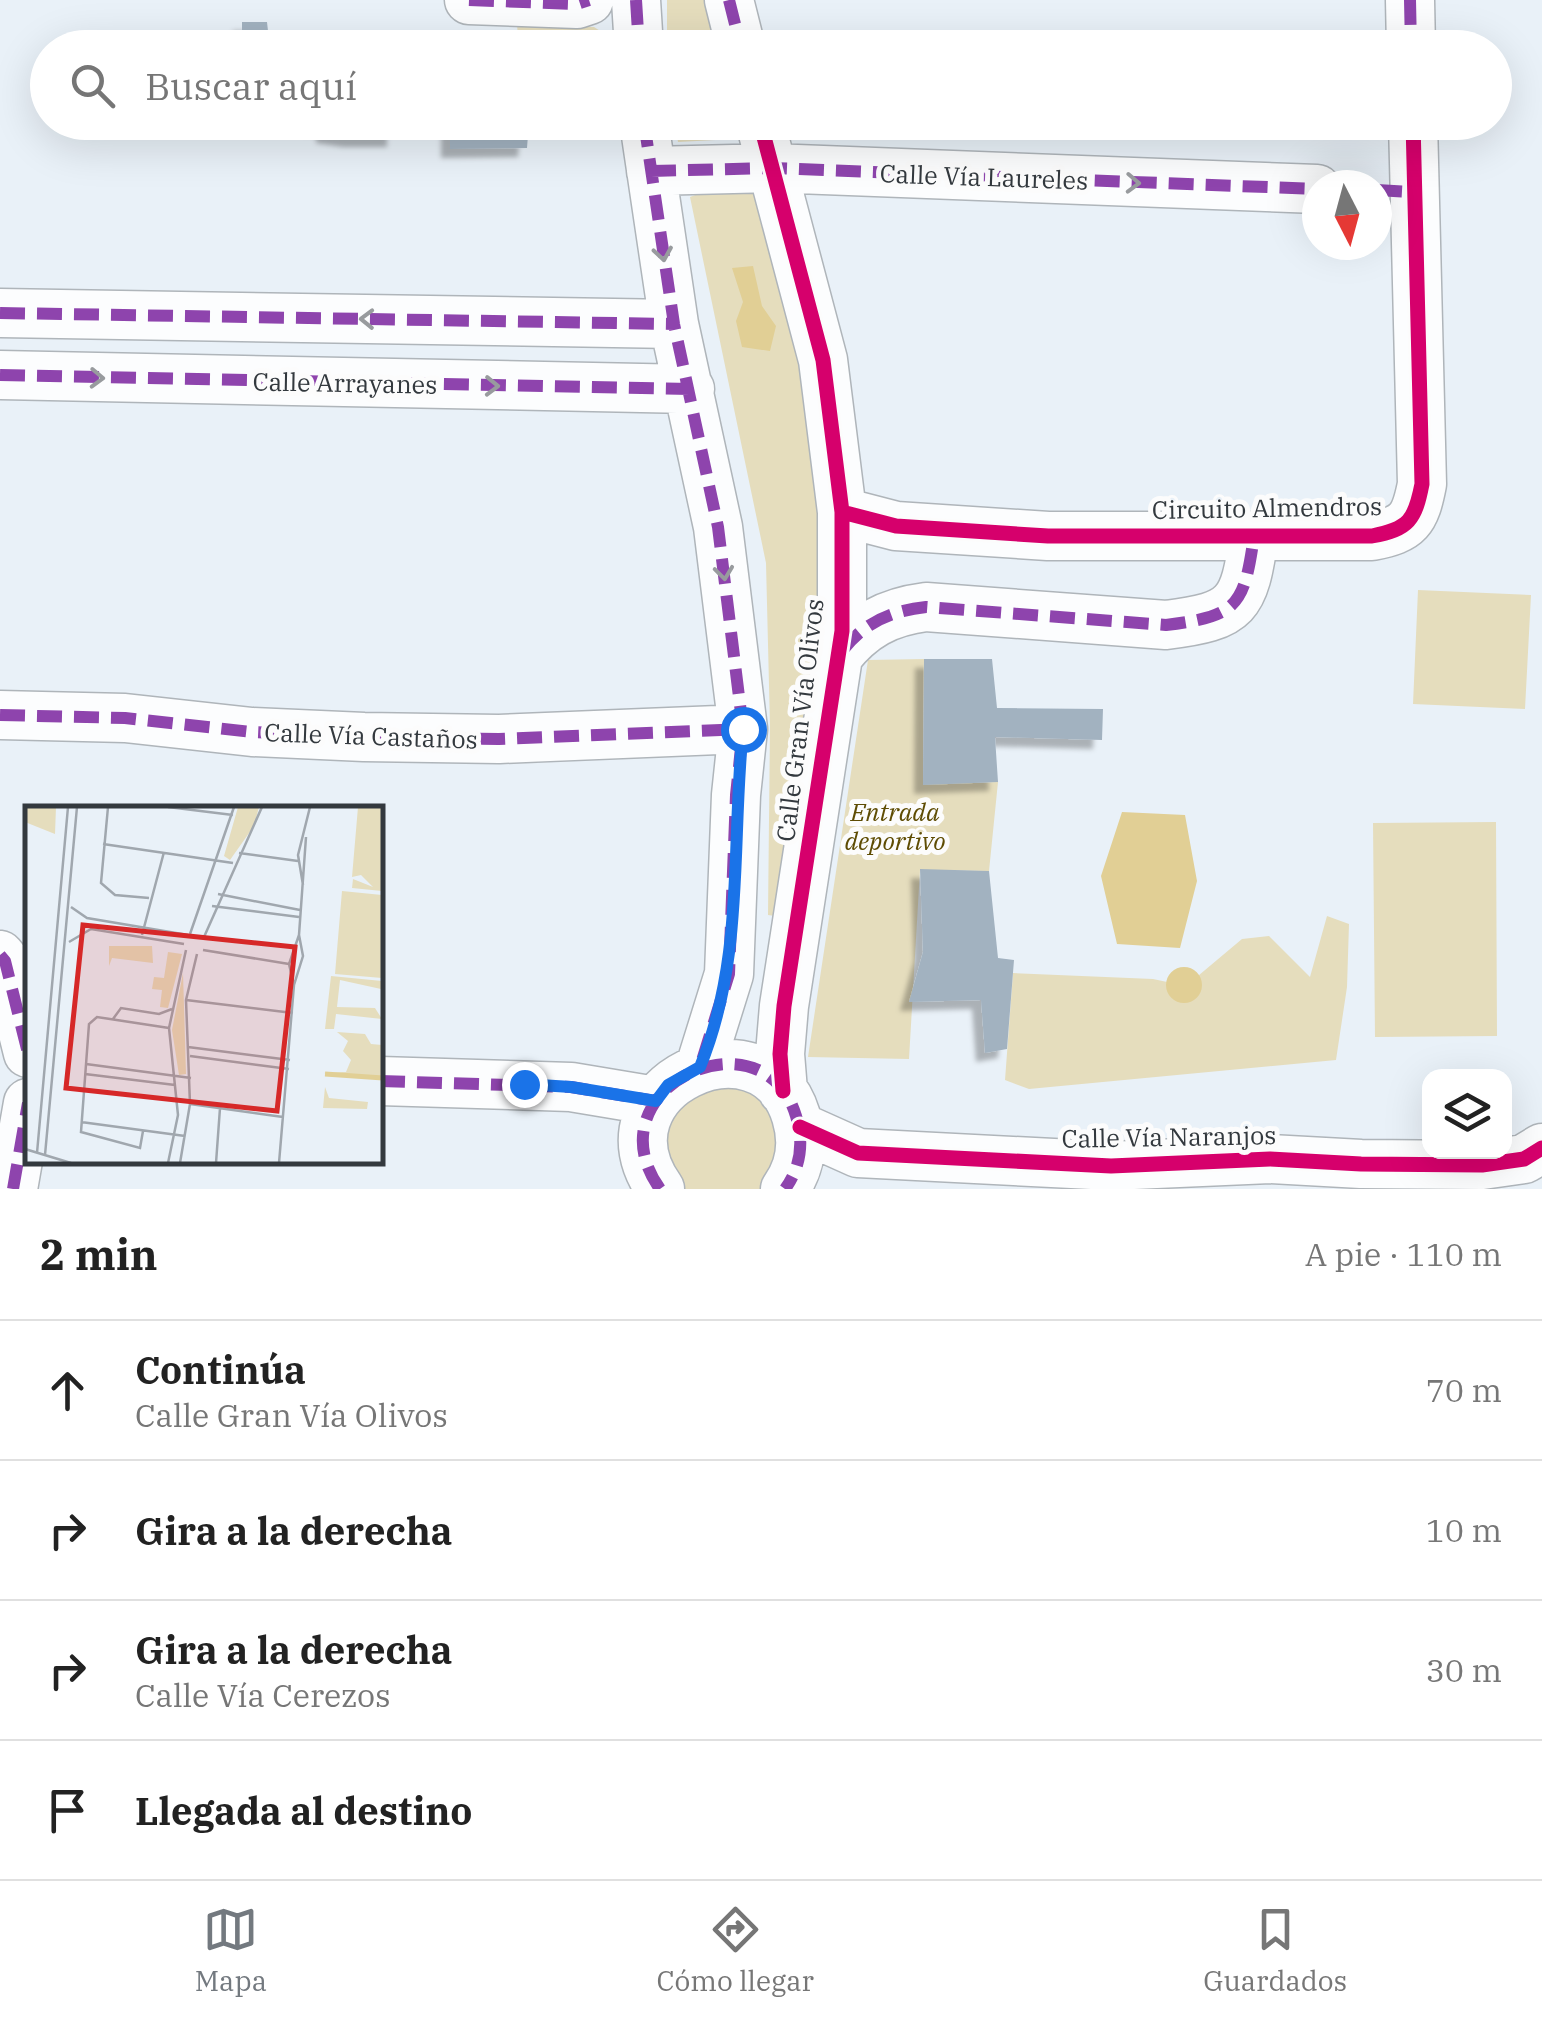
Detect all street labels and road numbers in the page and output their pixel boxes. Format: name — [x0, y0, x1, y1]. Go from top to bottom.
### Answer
street label: Calle Vía Laureles — [879, 156, 1089, 197]
street label: Calle Arrayanes — [252, 364, 438, 401]
street label: Circuito Almendros — [1152, 489, 1382, 526]
street label: Calle Gran Vía Olivos — [768, 597, 831, 843]
street label: Calle Vía Castaños — [264, 715, 478, 756]
street label: Calle Vía Naranjos — [1061, 1118, 1277, 1155]

